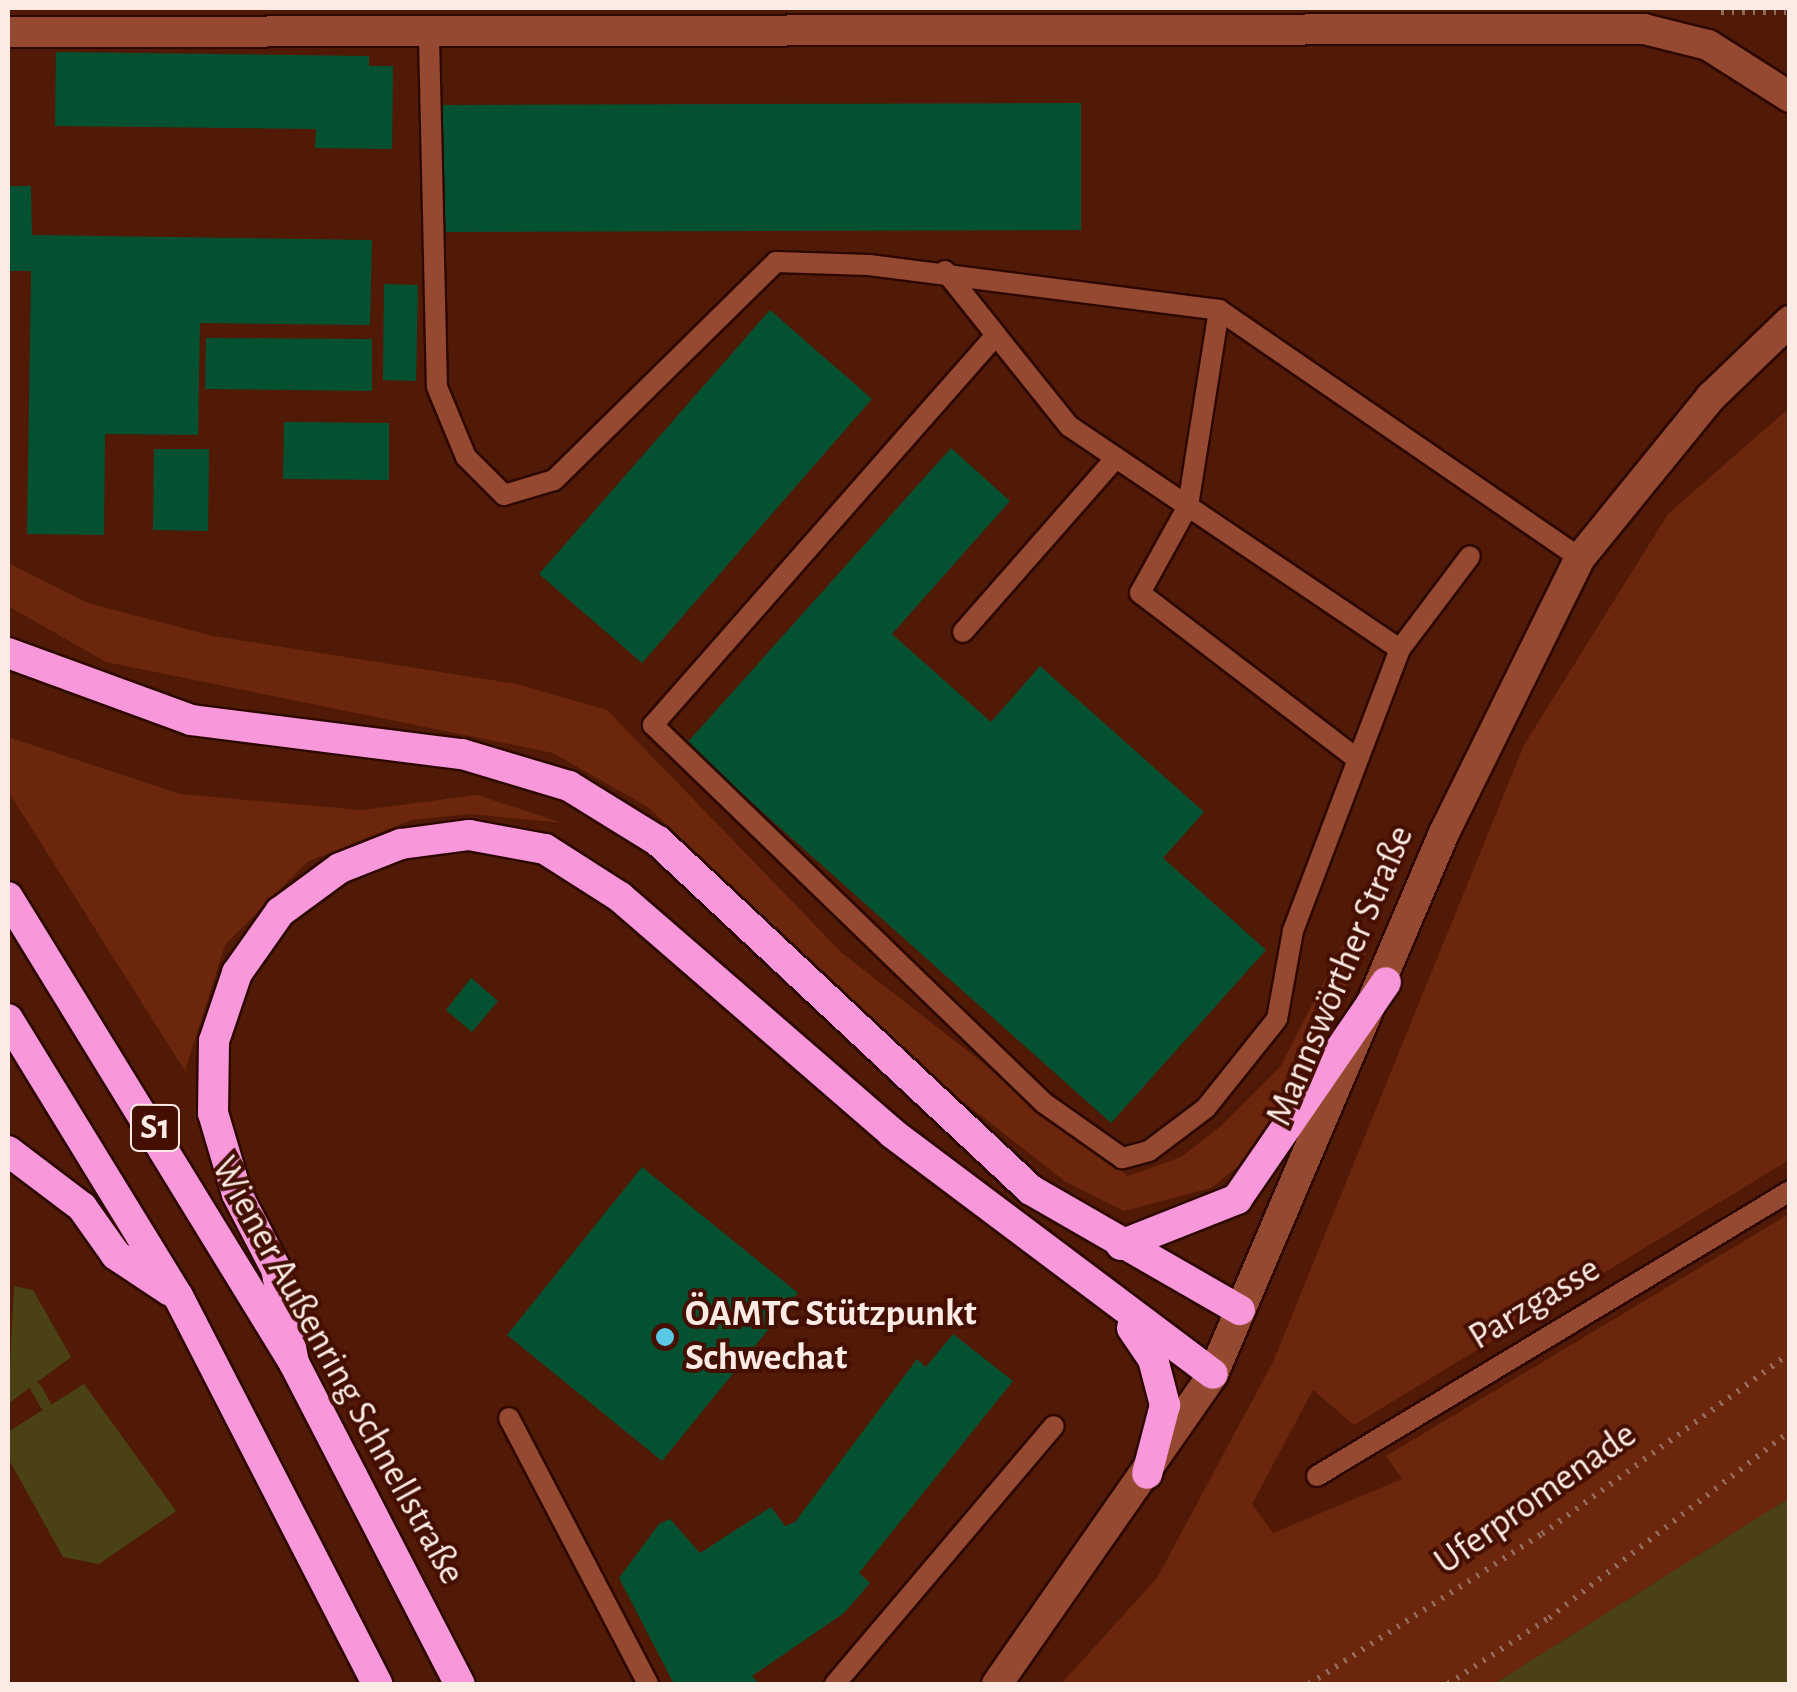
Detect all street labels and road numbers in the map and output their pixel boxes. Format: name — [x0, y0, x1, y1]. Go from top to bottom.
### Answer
street label: Mannswörther Straße — [1257, 819, 1425, 1133]
road number: S1 — [128, 1098, 182, 1158]
street label: Wiener Außenring Schnellstraße — [200, 1149, 474, 1593]
street label: Parzgasse — [1461, 1247, 1609, 1361]
street label: Uferpromenade — [1426, 1413, 1646, 1585]

